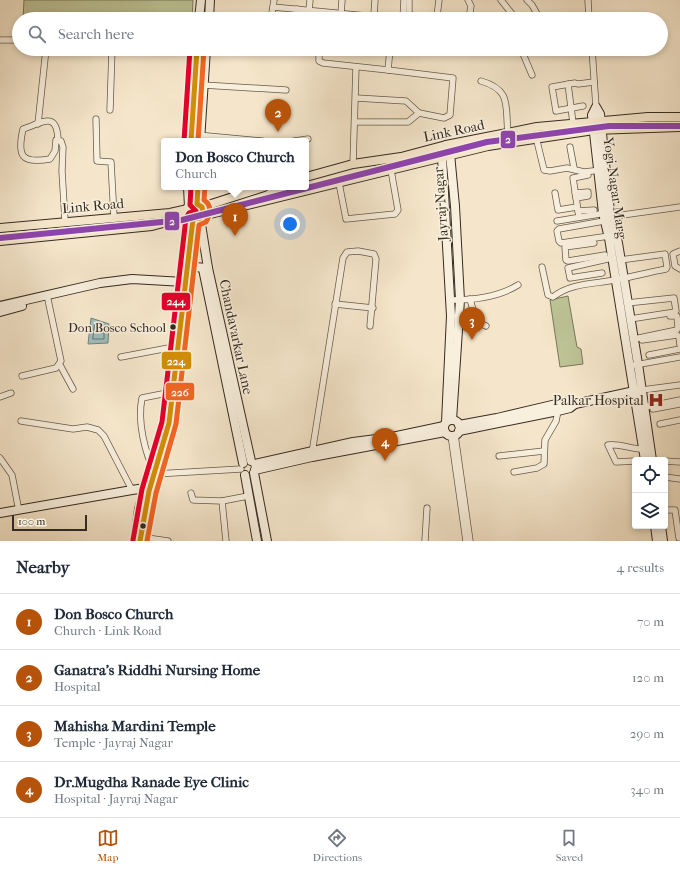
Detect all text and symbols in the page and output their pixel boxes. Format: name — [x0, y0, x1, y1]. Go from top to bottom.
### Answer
search box — [12, 12, 668, 56]
icon: search — [26, 23, 48, 45]
text: Search here — [58, 25, 134, 43]
pin: 2 — [265, 99, 291, 132]
street label: Link Road — [422, 116, 486, 146]
line badge: 2 — [500, 130, 516, 149]
text: 2 — [505, 133, 511, 146]
street label: Yogi Nagar Marg — [599, 135, 631, 240]
popup — [161, 138, 309, 190]
text: Don Bosco Church — [175, 148, 295, 166]
text: Church — [175, 166, 217, 181]
street label: Jayraj Nagar — [430, 166, 452, 243]
street label: Link Road — [61, 195, 125, 217]
pin: 1 — [222, 203, 248, 236]
line badge: 2 — [164, 211, 180, 231]
your location — [280, 214, 300, 234]
text: 2 — [169, 215, 175, 228]
street label: Chandavarkar Lane — [215, 278, 257, 396]
line badge: 244 — [161, 292, 191, 311]
text: 244 — [167, 295, 186, 308]
pin: 3 — [459, 307, 485, 340]
place label: Don Bosco School — [68, 320, 166, 335]
marker: Don Bosco School — [168, 322, 178, 332]
line badge: 224 — [161, 351, 192, 370]
text: 224 — [167, 355, 185, 368]
line badge: 226 — [165, 382, 195, 401]
text: 226 — [171, 386, 190, 399]
hospital icon: Palkar Hospital — [647, 391, 665, 409]
place label: Palkar Hospital — [553, 392, 644, 409]
pin: 4 — [372, 428, 398, 461]
map controls — [632, 457, 668, 529]
button: locate — [632, 457, 668, 493]
button: layers — [632, 493, 668, 529]
scale bar — [12, 513, 87, 532]
text: 100 m — [18, 515, 46, 528]
unlabelled marker — [138, 521, 148, 531]
text: Nearby — [16, 557, 70, 577]
text: 4 results — [617, 560, 664, 575]
text: Don Bosco Church — [54, 605, 173, 623]
text: 1 — [27, 614, 31, 629]
text: 70 m — [637, 614, 664, 629]
text: Church · Link Road — [54, 623, 162, 638]
text: Ganatra's Riddhi Nursing Home — [54, 661, 260, 679]
text: 2 — [26, 670, 32, 685]
text: 120 m — [632, 670, 664, 685]
text: Hospital — [54, 679, 101, 694]
text: Mahisha Mardini Temple — [54, 717, 216, 735]
text: 3 — [26, 726, 32, 741]
text: 290 m — [630, 726, 664, 741]
text: Temple · Jayraj Nagar — [54, 735, 173, 750]
text: Dr.Mugdha Ranade Eye Clinic — [54, 773, 249, 791]
text: 4 — [25, 782, 33, 797]
text: 340 m — [630, 782, 664, 797]
text: Hospital · Jayraj Nagar — [54, 791, 178, 806]
tab: Map — [97, 827, 119, 864]
tab: Directions — [313, 827, 362, 864]
tab: Saved — [556, 827, 583, 864]

